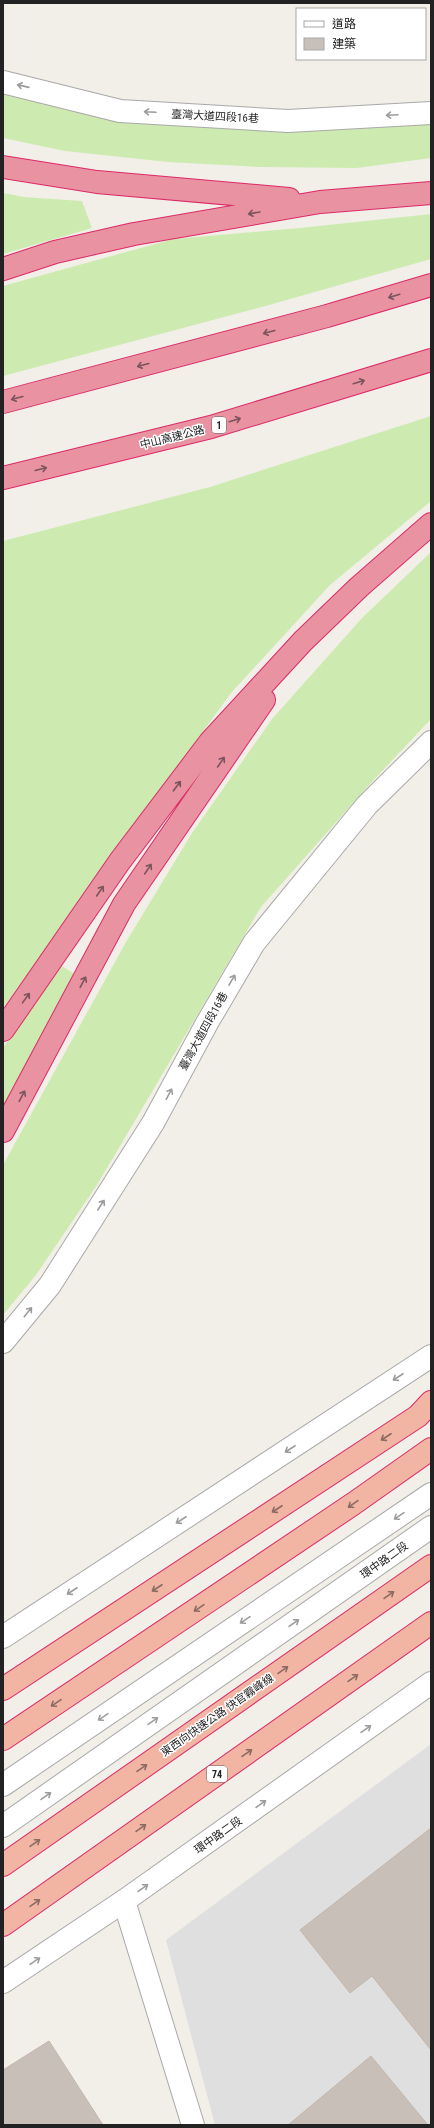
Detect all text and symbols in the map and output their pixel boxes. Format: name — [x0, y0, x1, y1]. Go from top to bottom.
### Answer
legend — [296, 8, 426, 60]
text: 道路 — [332, 17, 356, 31]
text: 建築 — [332, 37, 356, 51]
one-way arrow — [17, 82, 30, 90]
street label: 臺灣大道四段16巷 — [171, 108, 259, 125]
one-way arrow — [144, 109, 157, 116]
one-way arrow — [386, 111, 399, 119]
one-way arrow — [248, 209, 261, 217]
one-way arrow — [387, 293, 400, 300]
one-way arrow — [262, 328, 275, 336]
one-way arrow — [137, 362, 150, 369]
one-way arrow — [352, 378, 365, 385]
one-way arrow — [11, 395, 24, 402]
one-way arrow — [228, 416, 241, 423]
road number: 1 — [212, 417, 226, 433]
street label: 中山高速公路 — [139, 423, 206, 452]
one-way arrow — [34, 465, 47, 472]
one-way arrow — [217, 757, 225, 768]
one-way arrow — [172, 781, 181, 792]
one-way arrow — [144, 864, 152, 875]
one-way arrow — [96, 886, 104, 897]
one-way arrow — [228, 975, 236, 986]
one-way arrow — [80, 976, 87, 988]
street label: 臺灣大道四段16巷 — [176, 990, 230, 1073]
one-way arrow — [22, 993, 30, 1004]
one-way arrow — [166, 1088, 173, 1100]
one-way arrow — [18, 1091, 26, 1103]
one-way arrow — [98, 1199, 106, 1211]
one-way arrow — [23, 1306, 32, 1317]
one-way arrow — [393, 1373, 404, 1382]
one-way arrow — [381, 1433, 392, 1441]
one-way arrow — [285, 1445, 296, 1453]
one-way arrow — [348, 1500, 359, 1508]
one-way arrow — [271, 1505, 283, 1513]
one-way arrow — [394, 1512, 405, 1520]
one-way arrow — [176, 1516, 187, 1524]
street label: 環中路二段 — [358, 1539, 411, 1582]
one-way arrow — [152, 1584, 163, 1592]
one-way arrow — [66, 1588, 78, 1596]
one-way arrow — [383, 1591, 394, 1599]
one-way arrow — [194, 1604, 205, 1612]
one-way arrow — [239, 1617, 251, 1625]
one-way arrow — [288, 1619, 299, 1627]
one-way arrow — [277, 1666, 288, 1674]
street label: 東西向快速公路 快官霧峰線 — [158, 1672, 276, 1759]
one-way arrow — [348, 1674, 359, 1682]
one-way arrow — [50, 1700, 62, 1708]
one-way arrow — [97, 1713, 108, 1721]
one-way arrow — [147, 1717, 158, 1725]
one-way arrow — [361, 1725, 372, 1733]
one-way arrow — [241, 1749, 252, 1757]
one-way arrow — [136, 1764, 147, 1772]
road number: 74 — [207, 1766, 227, 1782]
one-way arrow — [41, 1792, 52, 1800]
one-way arrow — [255, 1800, 266, 1809]
street label: 環中路二段 — [192, 1814, 245, 1857]
one-way arrow — [135, 1824, 146, 1832]
one-way arrow — [29, 1839, 40, 1847]
one-way arrow — [137, 1884, 148, 1892]
one-way arrow — [29, 1899, 40, 1907]
one-way arrow — [30, 1957, 41, 1965]

